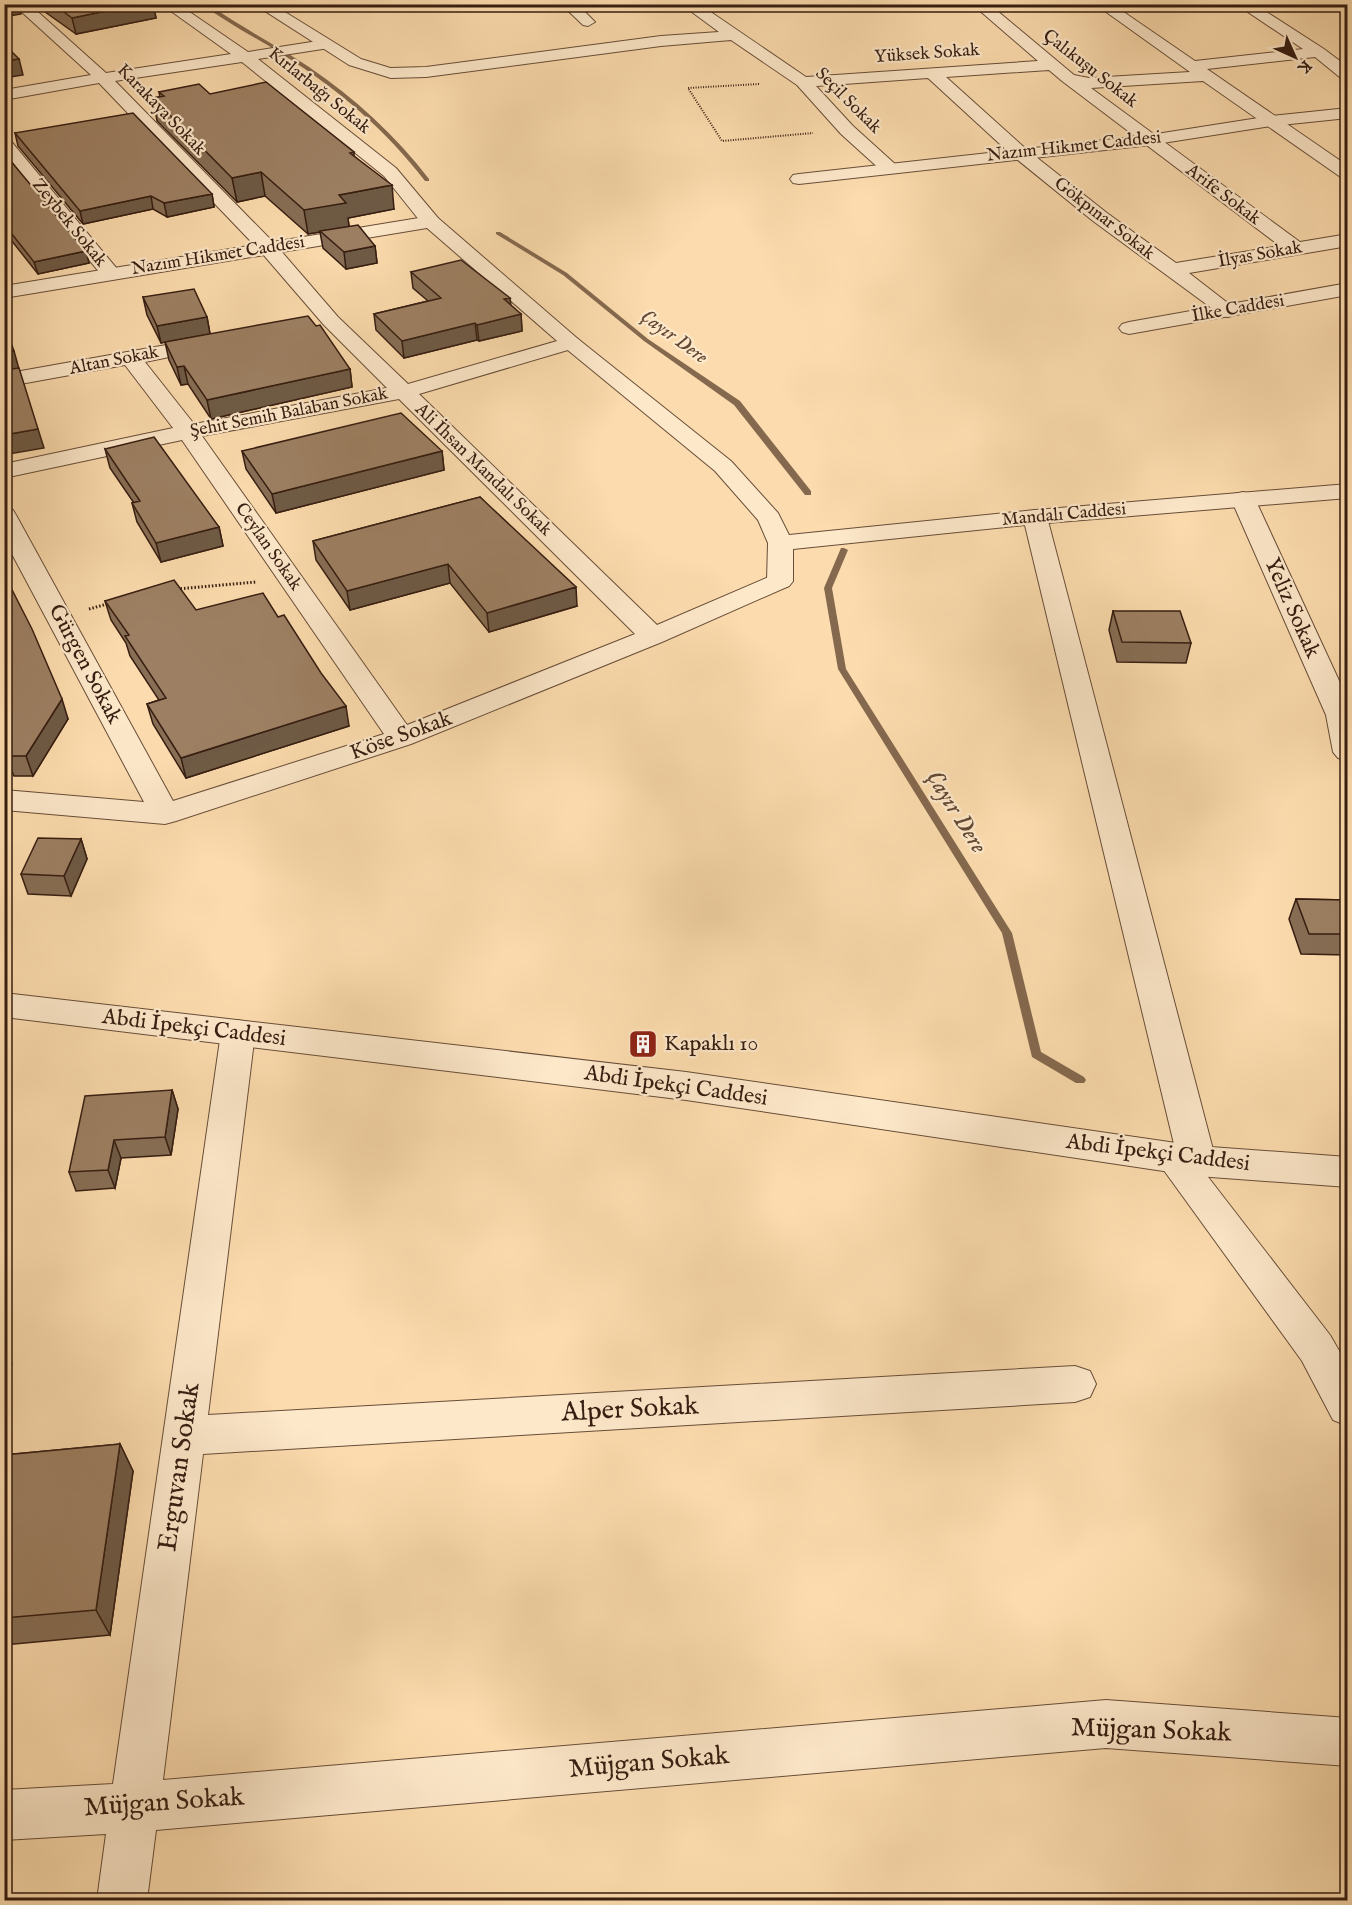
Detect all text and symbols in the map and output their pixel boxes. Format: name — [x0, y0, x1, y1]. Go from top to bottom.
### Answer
street label: Çalıkuşu Sokak — [1038, 25, 1143, 114]
north arrow — [1265, 27, 1325, 87]
street label: Yüksek Sokak — [874, 39, 981, 69]
street label: Kırlarbağı Sokak — [263, 43, 375, 140]
text: K — [1292, 55, 1315, 78]
street label: Karakaya Sokak — [111, 59, 211, 161]
street label: Seçil Sokak — [810, 63, 886, 139]
street label: Nazım Hikmet Caddesi — [986, 126, 1163, 168]
street label: Arife Sokak — [1180, 159, 1265, 231]
street label: Gökpınar Sokak — [1049, 172, 1159, 266]
street label: Zeybek Sokak — [26, 174, 112, 272]
street label: Nazım Hikmet Caddesi — [130, 231, 307, 281]
street label: İlyas Sokak — [1216, 235, 1304, 274]
street label: İlke Caddesi — [1190, 289, 1286, 328]
water label: Çayır Dere — [635, 304, 713, 370]
street label: Altan Sokak — [66, 341, 161, 381]
street label: Şehit Semih Balaban Sokak — [188, 382, 390, 443]
street label: Ali İhsan Mandalı Sokak — [409, 397, 557, 542]
street label: Mandalı Caddesi — [1001, 498, 1127, 532]
street label: Ceylan Sokak — [229, 499, 307, 596]
street label: Yeliz Sokak — [1257, 554, 1327, 663]
street label: Gürgen Sokak — [42, 599, 128, 729]
street label: Köse Sokak — [346, 705, 456, 767]
water label: Çayır Dere — [918, 765, 994, 859]
street label: Abdi İpekçi Caddesi — [100, 1003, 288, 1053]
building icon: Kapaklı 10 — [627, 1028, 659, 1060]
place label: Kapaklı 10 — [664, 1030, 758, 1058]
street label: Abdi İpekçi Caddesi — [582, 1059, 770, 1113]
street label: Abdi İpekçi Caddesi — [1064, 1128, 1252, 1178]
street label: Erguvan Sokak — [151, 1380, 209, 1554]
street label: Alper Sokak — [560, 1389, 700, 1431]
street label: Müjgan Sokak — [1070, 1711, 1233, 1751]
street label: Müjgan Sokak — [567, 1739, 731, 1787]
street label: Müjgan Sokak — [83, 1780, 246, 1826]

